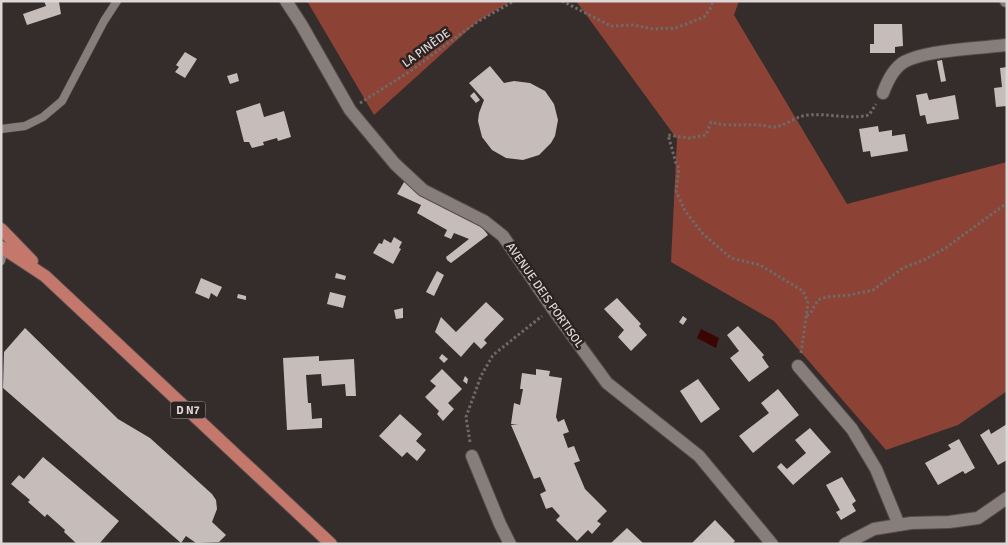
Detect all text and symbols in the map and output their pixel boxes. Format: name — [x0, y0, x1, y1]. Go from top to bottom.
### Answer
street label: LA PINÈDE — [399, 26, 454, 71]
street label: AVENUE DEIS PORTISOL — [503, 240, 587, 351]
road number: D N7 — [170, 402, 206, 418]

